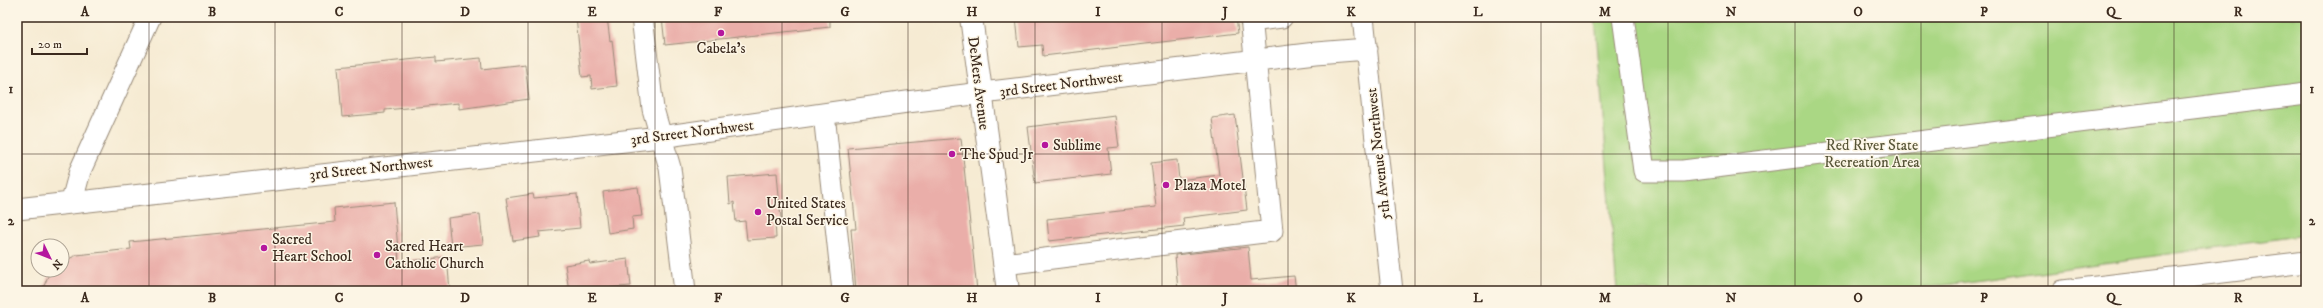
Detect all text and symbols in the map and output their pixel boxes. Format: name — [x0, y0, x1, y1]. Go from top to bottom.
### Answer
text: A — [80, 4, 90, 20]
text: B — [208, 4, 216, 20]
text: C — [335, 4, 344, 20]
text: D — [460, 4, 470, 20]
text: E — [587, 4, 597, 20]
text: F — [714, 4, 723, 20]
text: G — [840, 4, 850, 20]
text: H — [967, 4, 978, 20]
text: I — [1095, 4, 1101, 20]
text: J — [1220, 4, 1228, 21]
text: K — [1346, 4, 1356, 20]
text: L — [1473, 4, 1483, 20]
text: M — [1599, 4, 1611, 20]
text: N — [1726, 4, 1737, 20]
text: O — [1853, 4, 1863, 20]
text: P — [1980, 4, 1988, 20]
text: Q — [2106, 4, 2122, 20]
text: R — [2234, 4, 2243, 20]
marker: Cabela's — [716, 28, 726, 38]
scale bar — [32, 30, 87, 56]
street label: DeMers Avenue — [963, 35, 994, 131]
text: 20 m — [38, 37, 62, 52]
place label: Cabela's — [697, 39, 746, 58]
street label: 3rd Street Northwest — [999, 68, 1124, 101]
text: 1 — [9, 81, 14, 97]
text: 1 — [2310, 81, 2315, 97]
street label: 5th Avenue Northwest — [1362, 87, 1395, 221]
street label: 3rd Street Northwest — [630, 116, 755, 149]
place label: Sublime — [1053, 136, 1101, 155]
park label: Red River State Recreation Area — [1824, 136, 1920, 172]
marker: Sublime — [1040, 140, 1050, 150]
place label: The Spud Jr — [960, 145, 1034, 164]
marker: The Spud Jr — [947, 149, 957, 159]
street label: 3rd Street Northwest — [309, 153, 434, 184]
place label: Plaza Motel — [1174, 176, 1246, 195]
marker: Plaza Motel — [1161, 180, 1171, 190]
place label: United States Postal Service — [766, 194, 849, 230]
marker: United States Postal Service — [753, 207, 763, 217]
text: 2 — [8, 213, 15, 229]
text: 2 — [2309, 213, 2316, 229]
place label: Sacred Heart School — [272, 230, 352, 266]
place label: Sacred Heart Catholic Church — [385, 237, 484, 273]
north arrow — [30, 238, 70, 278]
marker: Sacred Heart School — [259, 243, 269, 253]
marker: Sacred Heart Catholic Church — [372, 250, 382, 260]
text: N — [48, 256, 65, 272]
text: A — [80, 290, 90, 306]
text: B — [208, 290, 216, 306]
text: C — [335, 290, 344, 306]
text: D — [460, 290, 470, 306]
text: E — [587, 290, 597, 306]
text: F — [714, 290, 723, 306]
text: G — [840, 290, 850, 306]
text: H — [967, 290, 978, 306]
text: I — [1095, 290, 1101, 306]
text: J — [1220, 290, 1228, 307]
text: K — [1346, 290, 1356, 306]
text: L — [1473, 290, 1483, 306]
text: M — [1599, 290, 1611, 306]
text: N — [1726, 290, 1737, 306]
text: O — [1853, 290, 1863, 306]
text: P — [1980, 290, 1988, 306]
text: Q — [2106, 290, 2122, 306]
text: R — [2234, 290, 2243, 306]

